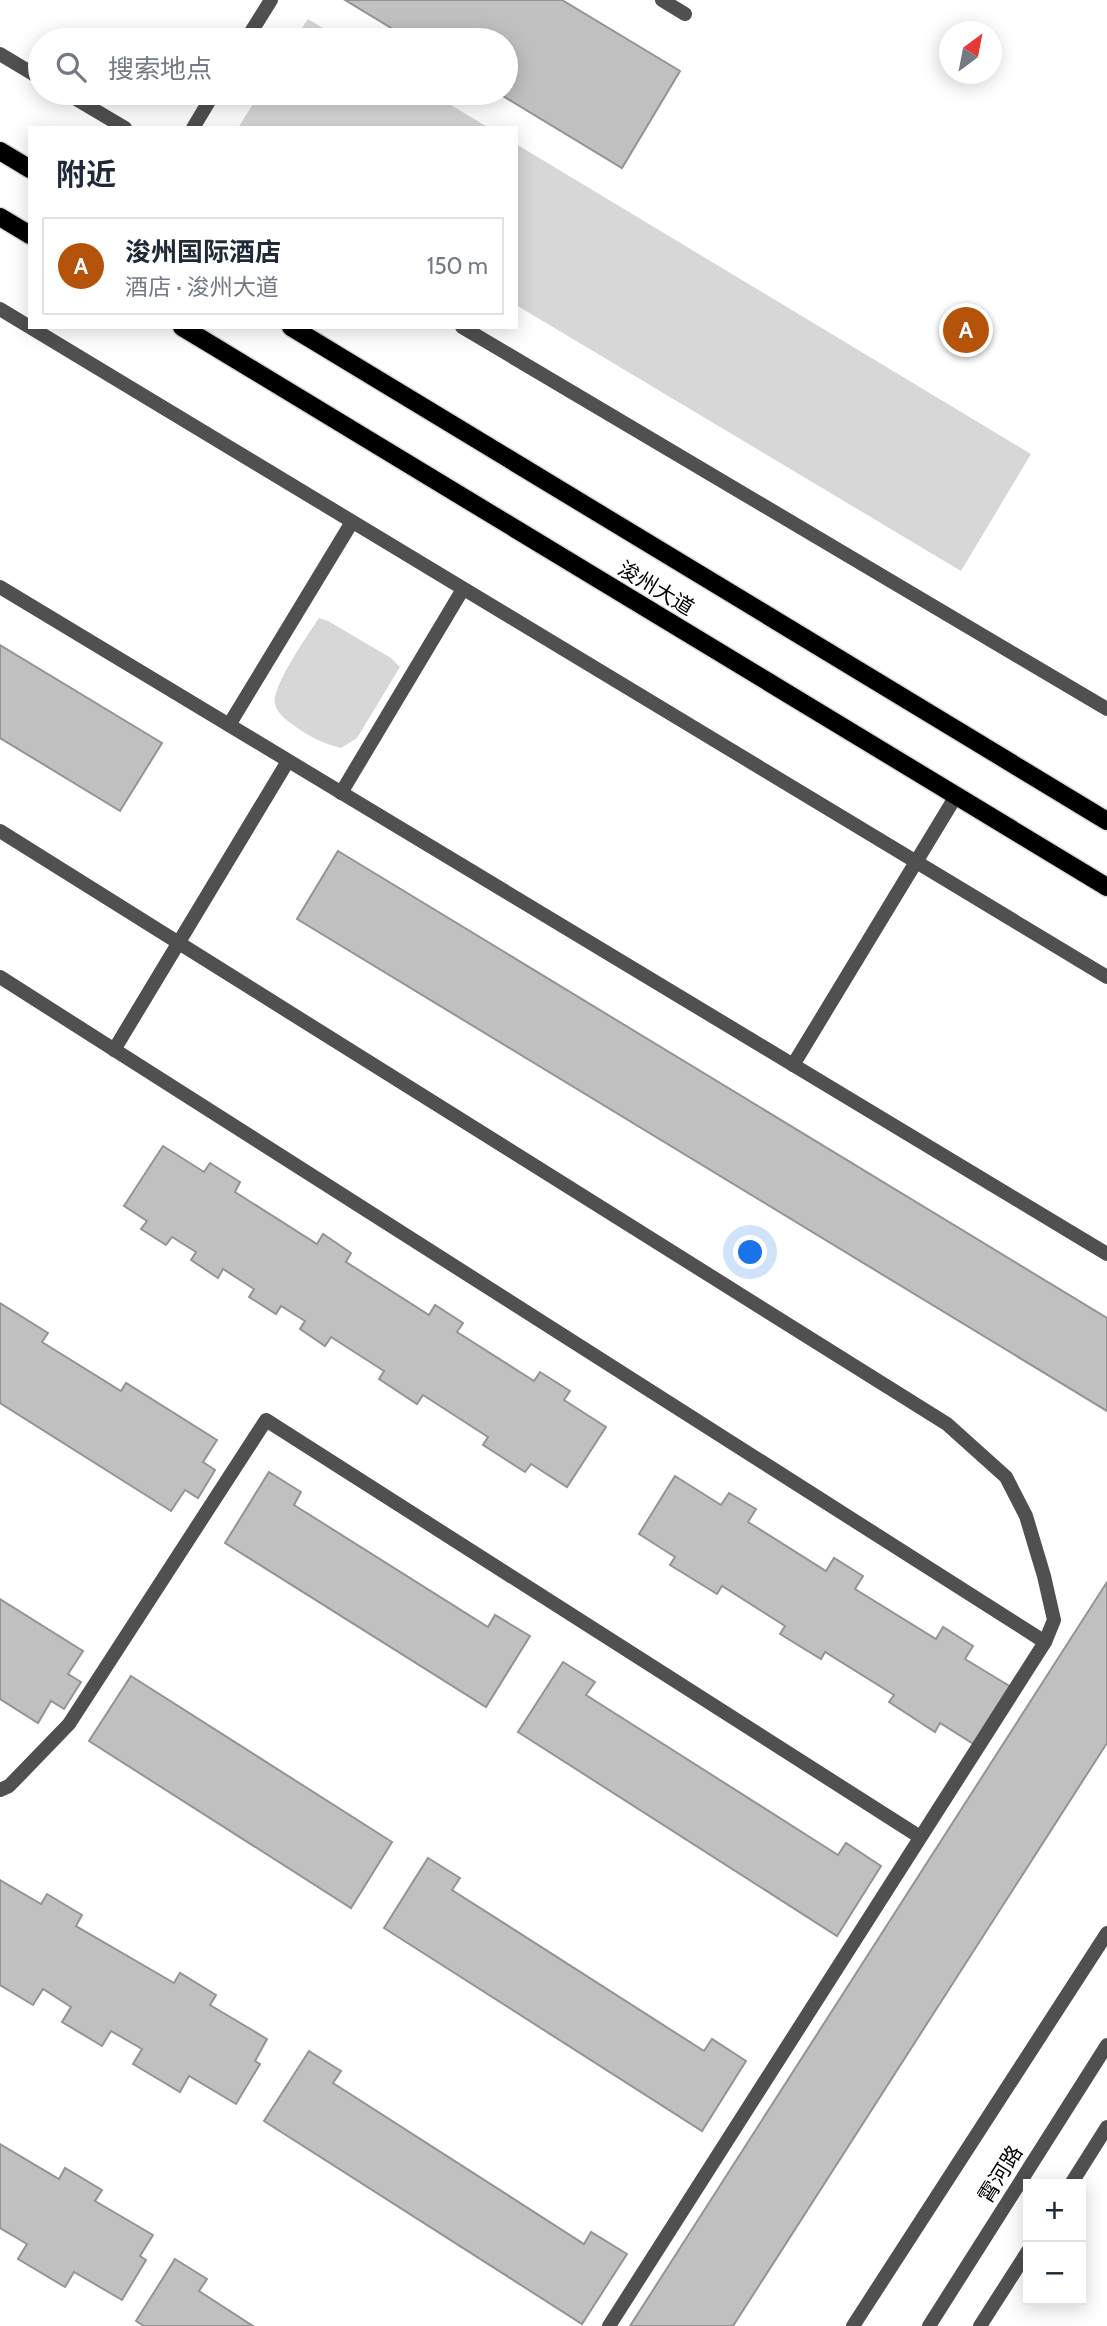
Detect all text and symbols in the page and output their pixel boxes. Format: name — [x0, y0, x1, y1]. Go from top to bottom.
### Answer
north arrow — [939, 21, 1002, 84]
search box — [28, 28, 518, 105]
icon: search — [52, 48, 90, 86]
text: 搜索地点 — [108, 53, 212, 85]
text: 附近 — [56, 156, 116, 193]
text: 浚州国际酒店 — [125, 236, 281, 268]
text: A — [74, 252, 88, 280]
text: 150 m — [427, 252, 488, 280]
text: 酒店 · 浚州大道 — [125, 273, 279, 301]
pin: A — [943, 304, 989, 356]
street label: 浚州大道 — [614, 556, 698, 620]
your location — [733, 1235, 767, 1269]
street label: 霄河路 — [973, 2141, 1027, 2207]
map controls — [1023, 2179, 1086, 2305]
button: + — [1023, 2179, 1086, 2242]
button: − — [1023, 2242, 1086, 2305]

